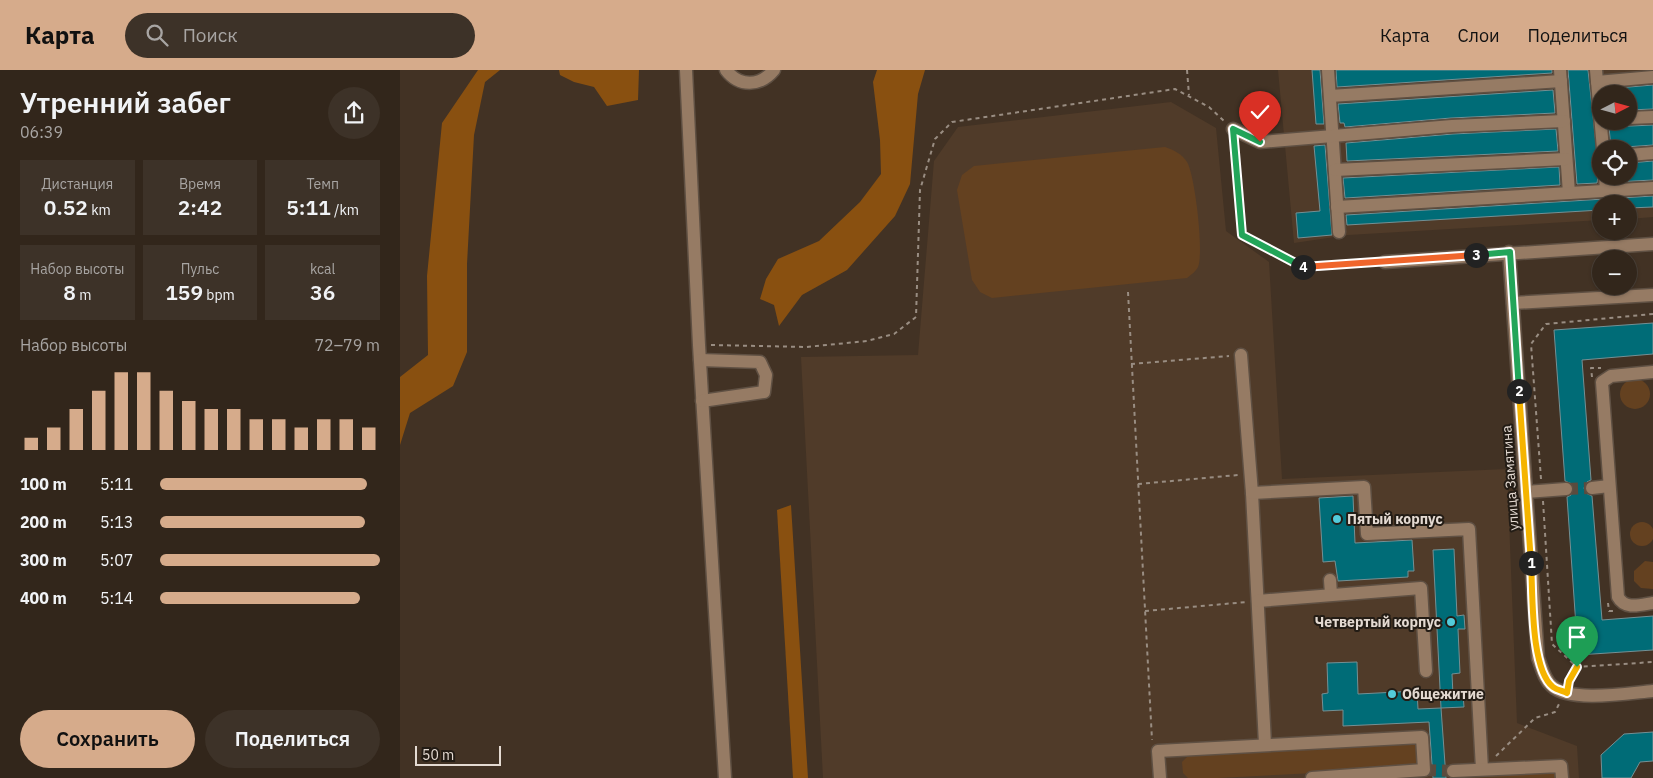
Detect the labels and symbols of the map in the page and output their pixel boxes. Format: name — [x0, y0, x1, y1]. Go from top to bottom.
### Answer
north arrow — [1592, 85, 1638, 130]
pin — [1239, 91, 1281, 142]
pin: 3 — [1464, 242, 1488, 268]
pin: 4 — [1290, 254, 1316, 280]
pin: 2 — [1506, 378, 1532, 404]
street label: улица Замятина — [1497, 424, 1523, 531]
place label: Пятый корпус — [1347, 510, 1443, 528]
marker: Пятый корпус — [1331, 513, 1343, 525]
pin: 1 — [1518, 550, 1544, 576]
place label: Четвертый корпус — [1315, 613, 1441, 631]
marker: Четвертый корпус — [1445, 616, 1457, 628]
pin — [1556, 616, 1598, 667]
place label: Общежитие — [1402, 685, 1484, 703]
marker: Общежитие — [1386, 688, 1398, 700]
scale bar — [415, 743, 501, 766]

